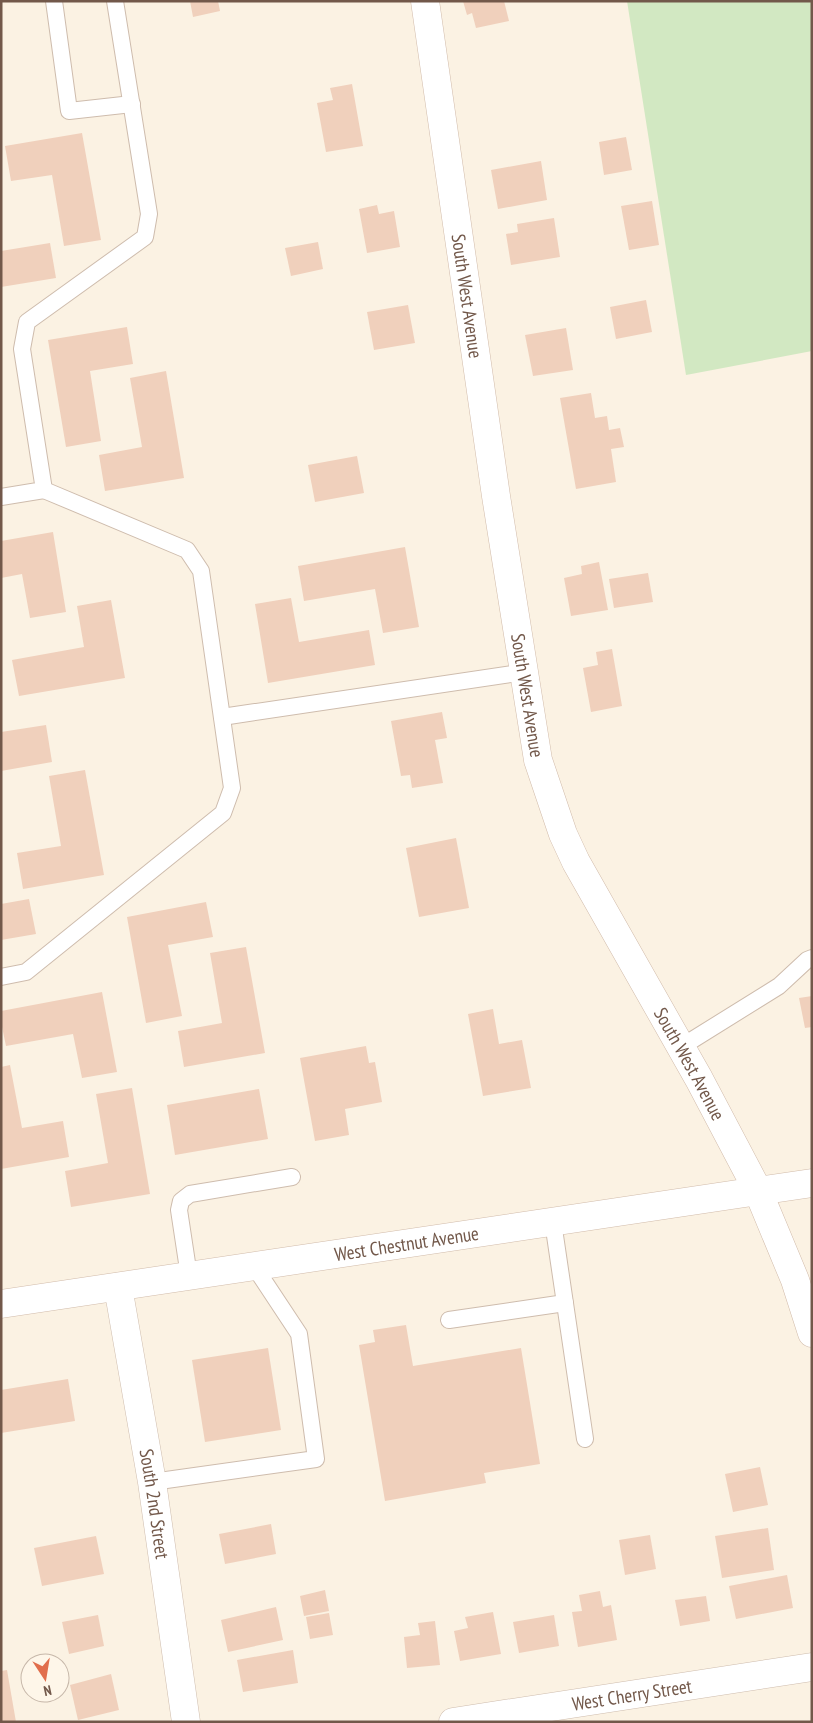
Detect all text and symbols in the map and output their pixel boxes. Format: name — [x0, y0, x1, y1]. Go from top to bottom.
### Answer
street label: South West Avenue — [447, 232, 488, 360]
street label: South West Avenue — [506, 632, 549, 759]
street label: South West Avenue — [649, 1003, 731, 1124]
street label: West Chestnut Avenue — [333, 1221, 480, 1266]
street label: South 2nd Street — [134, 1447, 175, 1561]
north arrow — [20, 1653, 70, 1703]
street label: West Cherry Street — [570, 1673, 694, 1716]
text: N — [42, 1681, 53, 1700]

